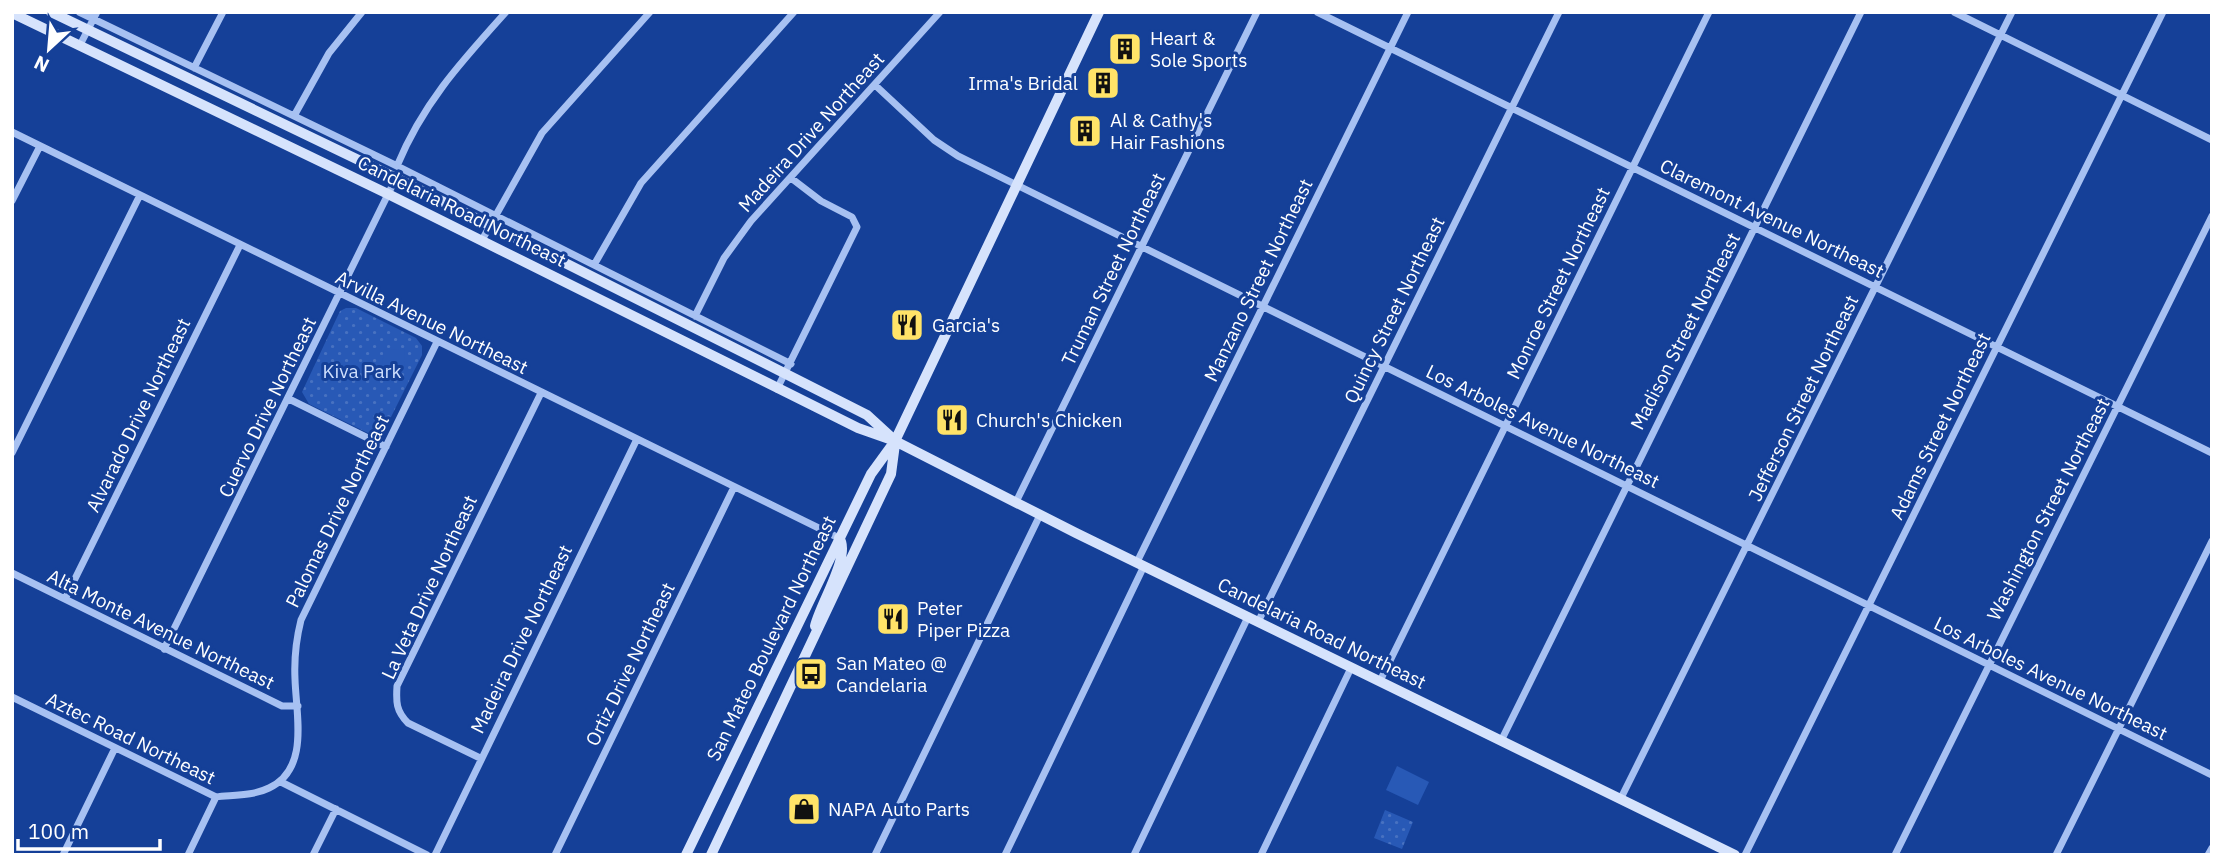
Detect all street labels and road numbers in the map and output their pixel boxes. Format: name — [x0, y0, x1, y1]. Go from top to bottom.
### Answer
street label: Madeira Drive Northeast — [733, 47, 889, 217]
street label: Candelaria Road Northeast — [354, 150, 570, 272]
street label: Claremont Avenue Northeast — [1656, 153, 1888, 283]
street label: Truman Street Northeast — [1056, 169, 1170, 369]
street label: Manzano Street Northeast — [1198, 175, 1318, 385]
street label: Monroe Street Northeast — [1501, 183, 1615, 383]
street label: Quincy Street Northeast — [1338, 213, 1450, 407]
street label: Madison Street Northeast — [1625, 228, 1745, 434]
street label: Arvilla Avenue Northeast — [332, 265, 532, 379]
street label: Jefferson Street Northeast — [1743, 291, 1863, 505]
street label: Cuervo Drive Northeast — [213, 313, 321, 501]
street label: Alvarado Drive Northeast — [80, 314, 196, 516]
street label: Adams Street Northeast — [1884, 329, 1996, 523]
street label: Los Arboles Avenue Northeast — [1422, 359, 1664, 493]
street label: Washington Street Northeast — [1981, 394, 2115, 624]
street label: Palomas Drive Northeast — [280, 411, 394, 611]
street label: La Veta Drive Northeast — [376, 491, 482, 683]
street label: San Mateo Boulevard Northeast — [701, 511, 841, 765]
street label: Madeira Drive Northeast — [465, 541, 577, 737]
street label: Alta Monte Avenue Northeast — [43, 563, 279, 695]
street label: Candelaria Road Northeast — [1214, 572, 1430, 694]
street label: Ortiz Drive Northeast — [580, 578, 680, 750]
street label: Los Arboles Avenue Northeast — [1930, 611, 2172, 745]
street label: Aztec Road Northeast — [42, 687, 220, 789]

